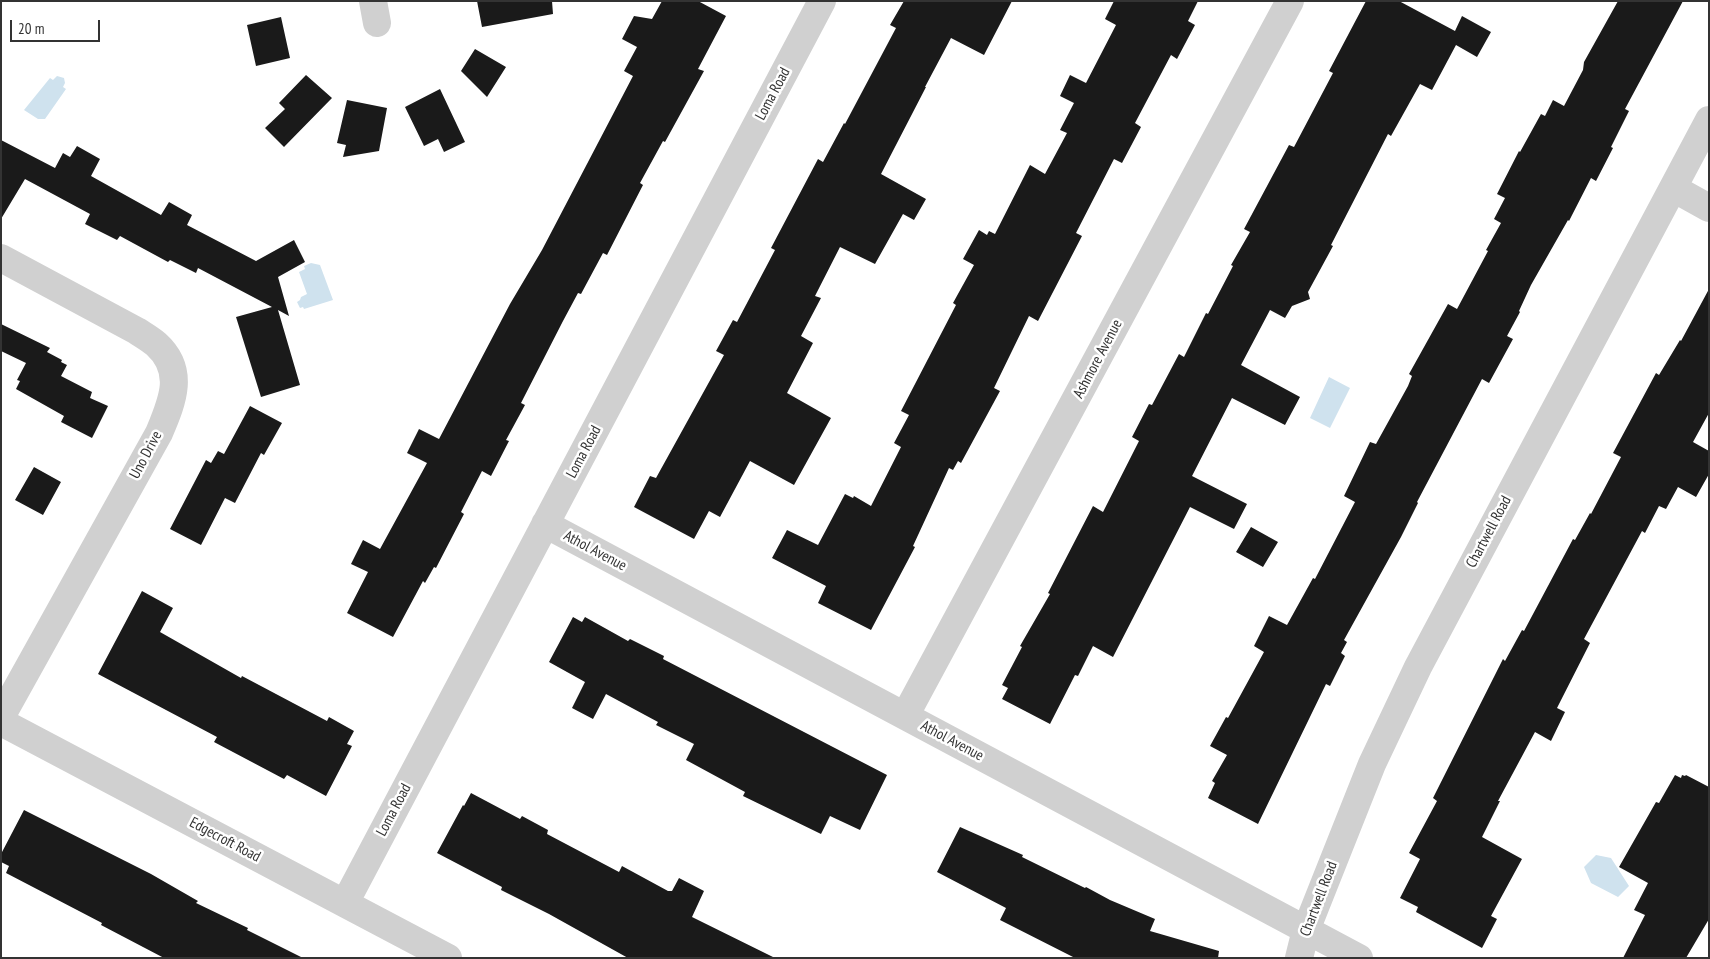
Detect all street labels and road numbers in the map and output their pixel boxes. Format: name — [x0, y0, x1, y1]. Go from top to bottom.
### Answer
street label: Loma Road — [752, 65, 794, 123]
street label: Ashmore Avenue — [1070, 317, 1126, 401]
street label: Loma Road — [563, 423, 605, 481]
street label: Uno Drive — [126, 428, 166, 482]
street label: Chartwell Road — [1463, 493, 1515, 571]
street label: Athol Avenue — [560, 527, 630, 575]
street label: Athol Avenue — [917, 717, 987, 765]
street label: Loma Road — [373, 781, 415, 839]
street label: Edgecroft Road — [186, 814, 264, 866]
street label: Chartwell Road — [1296, 859, 1342, 939]

